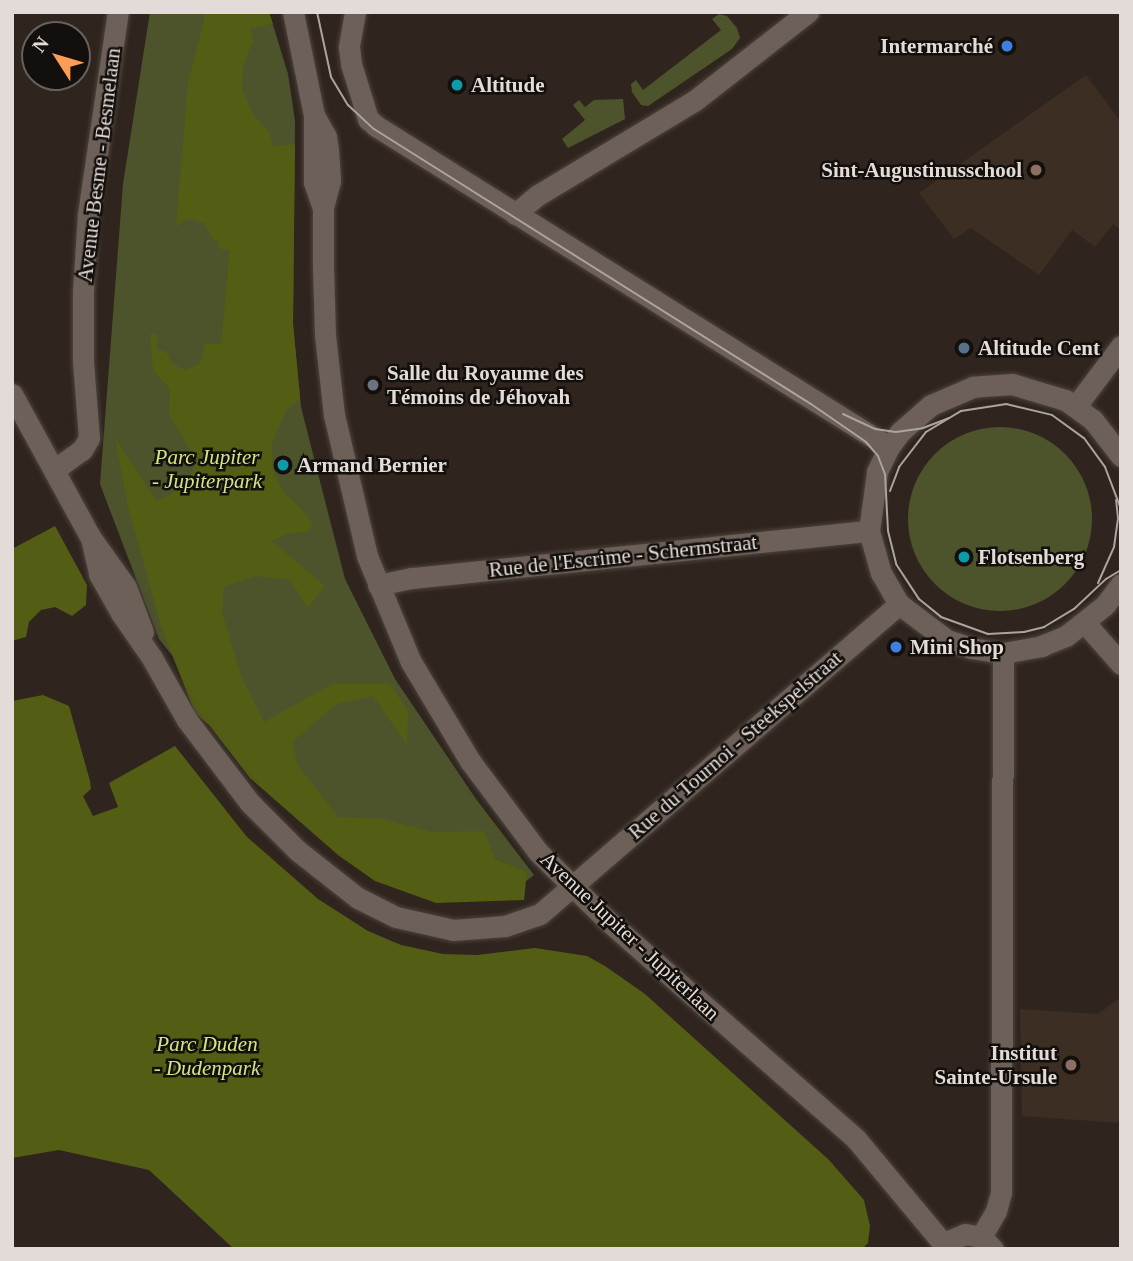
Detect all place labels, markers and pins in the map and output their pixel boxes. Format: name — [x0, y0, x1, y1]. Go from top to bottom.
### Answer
place label: Intermarché — [880, 33, 993, 59]
marker: Intermarché — [999, 38, 1015, 54]
place label: Altitude — [471, 72, 544, 98]
marker: Altitude — [449, 77, 465, 93]
place label: Sint-Augustinusschool — [821, 157, 1022, 183]
marker: Sint-Augustinusschool — [1028, 162, 1044, 178]
place label: Altitude Cent — [978, 335, 1100, 361]
marker: Altitude Cent — [956, 340, 972, 356]
place label: Salle du Royaume des Témoins de Jéhovah — [387, 360, 584, 410]
marker: Salle du Royaume des Témoins de Jéhovah — [365, 377, 381, 393]
place label: Armand Bernier — [297, 452, 447, 478]
marker: Armand Bernier — [275, 457, 291, 473]
place label: Flotsenberg — [978, 544, 1084, 570]
marker: Flotsenberg — [956, 549, 972, 565]
place label: Mini Shop — [910, 634, 1004, 660]
marker: Mini Shop — [888, 639, 904, 655]
place label: Institut Sainte-Ursule — [935, 1040, 1057, 1090]
marker: Institut Sainte-Ursule — [1063, 1057, 1079, 1073]

